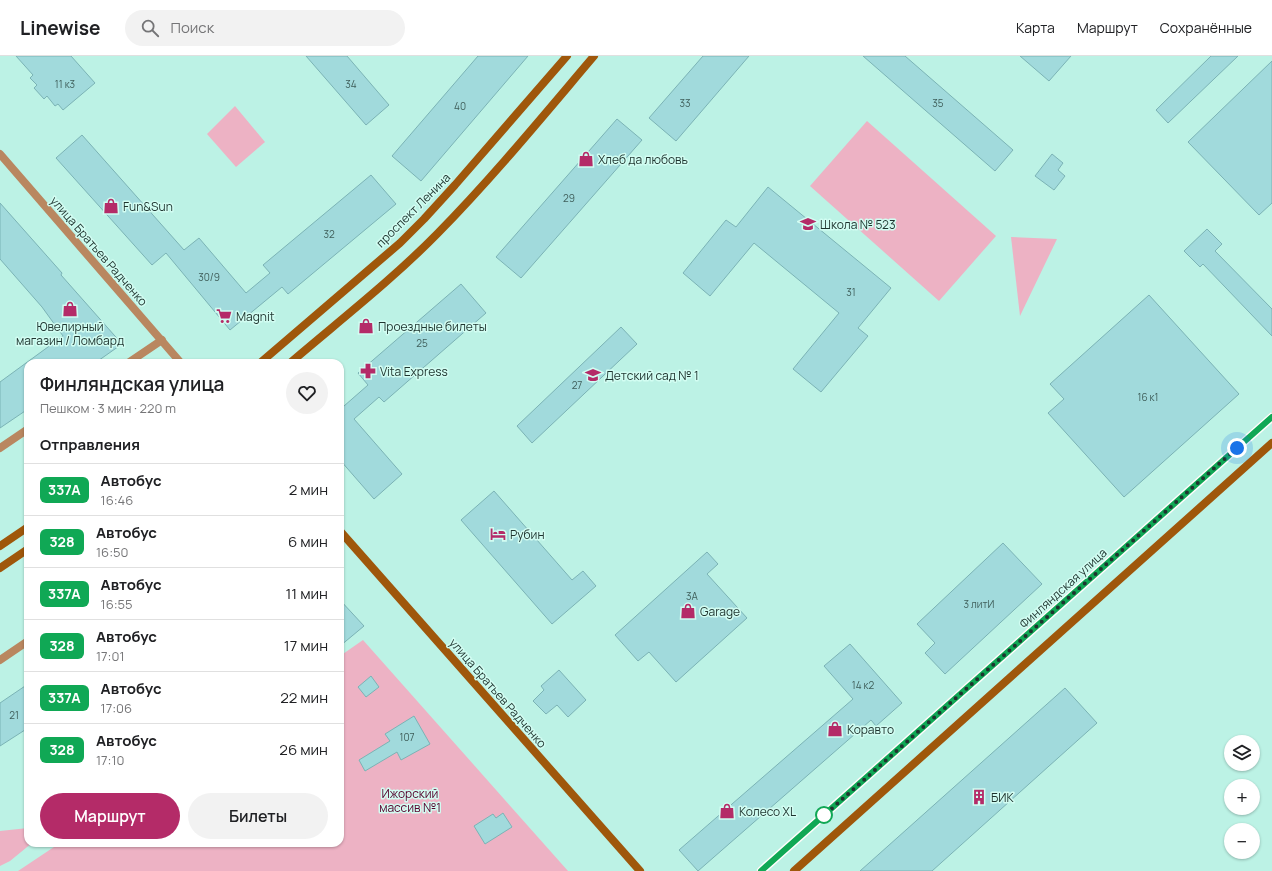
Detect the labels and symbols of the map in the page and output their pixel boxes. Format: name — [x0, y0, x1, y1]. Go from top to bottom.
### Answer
house number: 11 к3 — [55, 77, 75, 91]
house number: 34 — [345, 77, 357, 91]
house number: 33 — [679, 96, 691, 110]
house number: 35 — [932, 96, 944, 110]
house number: 40 — [454, 99, 466, 113]
shop icon: Хлеб да любовь — [577, 150, 595, 168]
place label: Хлеб да любовь — [598, 151, 688, 168]
street label: проспект Ленина — [372, 169, 454, 251]
house number: 29 — [563, 191, 575, 205]
street label: улица Братьев Радченко — [47, 192, 151, 310]
shop icon: Fun&Sun — [102, 197, 120, 215]
place label: Fun&Sun — [123, 198, 173, 215]
school or university icon: Школа № 523 — [799, 215, 817, 233]
place label: Школа № 523 — [820, 216, 896, 233]
house number: 32 — [323, 227, 335, 241]
house number: 30/9 — [198, 270, 220, 284]
house number: 31 — [846, 285, 856, 299]
shop icon: Ювелирный магазин / Ломбард — [61, 300, 79, 318]
supermarket icon: Magnit — [215, 307, 233, 325]
place label: Magnit — [236, 308, 275, 325]
shop icon: Проездные билеты — [357, 317, 375, 335]
place label: Ювелирный магазин / Ломбард — [16, 318, 124, 349]
place label: Проездные билеты — [378, 318, 487, 335]
house number: 25 — [416, 336, 428, 350]
pharmacy icon: Vita Express — [359, 362, 377, 380]
place label: Vita Express — [380, 363, 448, 380]
school or university icon: Детский сад № 1 — [584, 366, 602, 384]
place label: Детский сад № 1 — [605, 367, 699, 384]
house number: 27 — [572, 378, 582, 392]
house number: 16 к1 — [1138, 390, 1158, 404]
your location — [1227, 438, 1247, 458]
hotel icon: Рубин — [489, 525, 507, 543]
place label: Рубин — [510, 526, 545, 543]
street label: Финляндская улица — [1016, 544, 1110, 632]
house number: 3А — [686, 589, 699, 603]
house number: 3 литИ — [964, 597, 995, 611]
shop icon: Garage — [679, 602, 697, 620]
place label: Garage — [700, 603, 740, 620]
street label: улица Братьев Радченко — [446, 634, 550, 752]
house number: 14 к2 — [852, 678, 875, 692]
house number: 21 — [9, 708, 19, 722]
shop icon: Коравто — [826, 720, 844, 738]
place label: Коравто — [847, 721, 894, 738]
house number: 107 — [399, 730, 415, 744]
park label: Ижорский массив №1 — [379, 785, 441, 816]
building icon: БИК — [970, 788, 988, 806]
place label: БИК — [991, 789, 1014, 806]
shop icon: Колесо XL — [718, 802, 736, 820]
place label: Колесо XL — [739, 803, 796, 820]
unlabelled marker — [815, 806, 833, 824]

